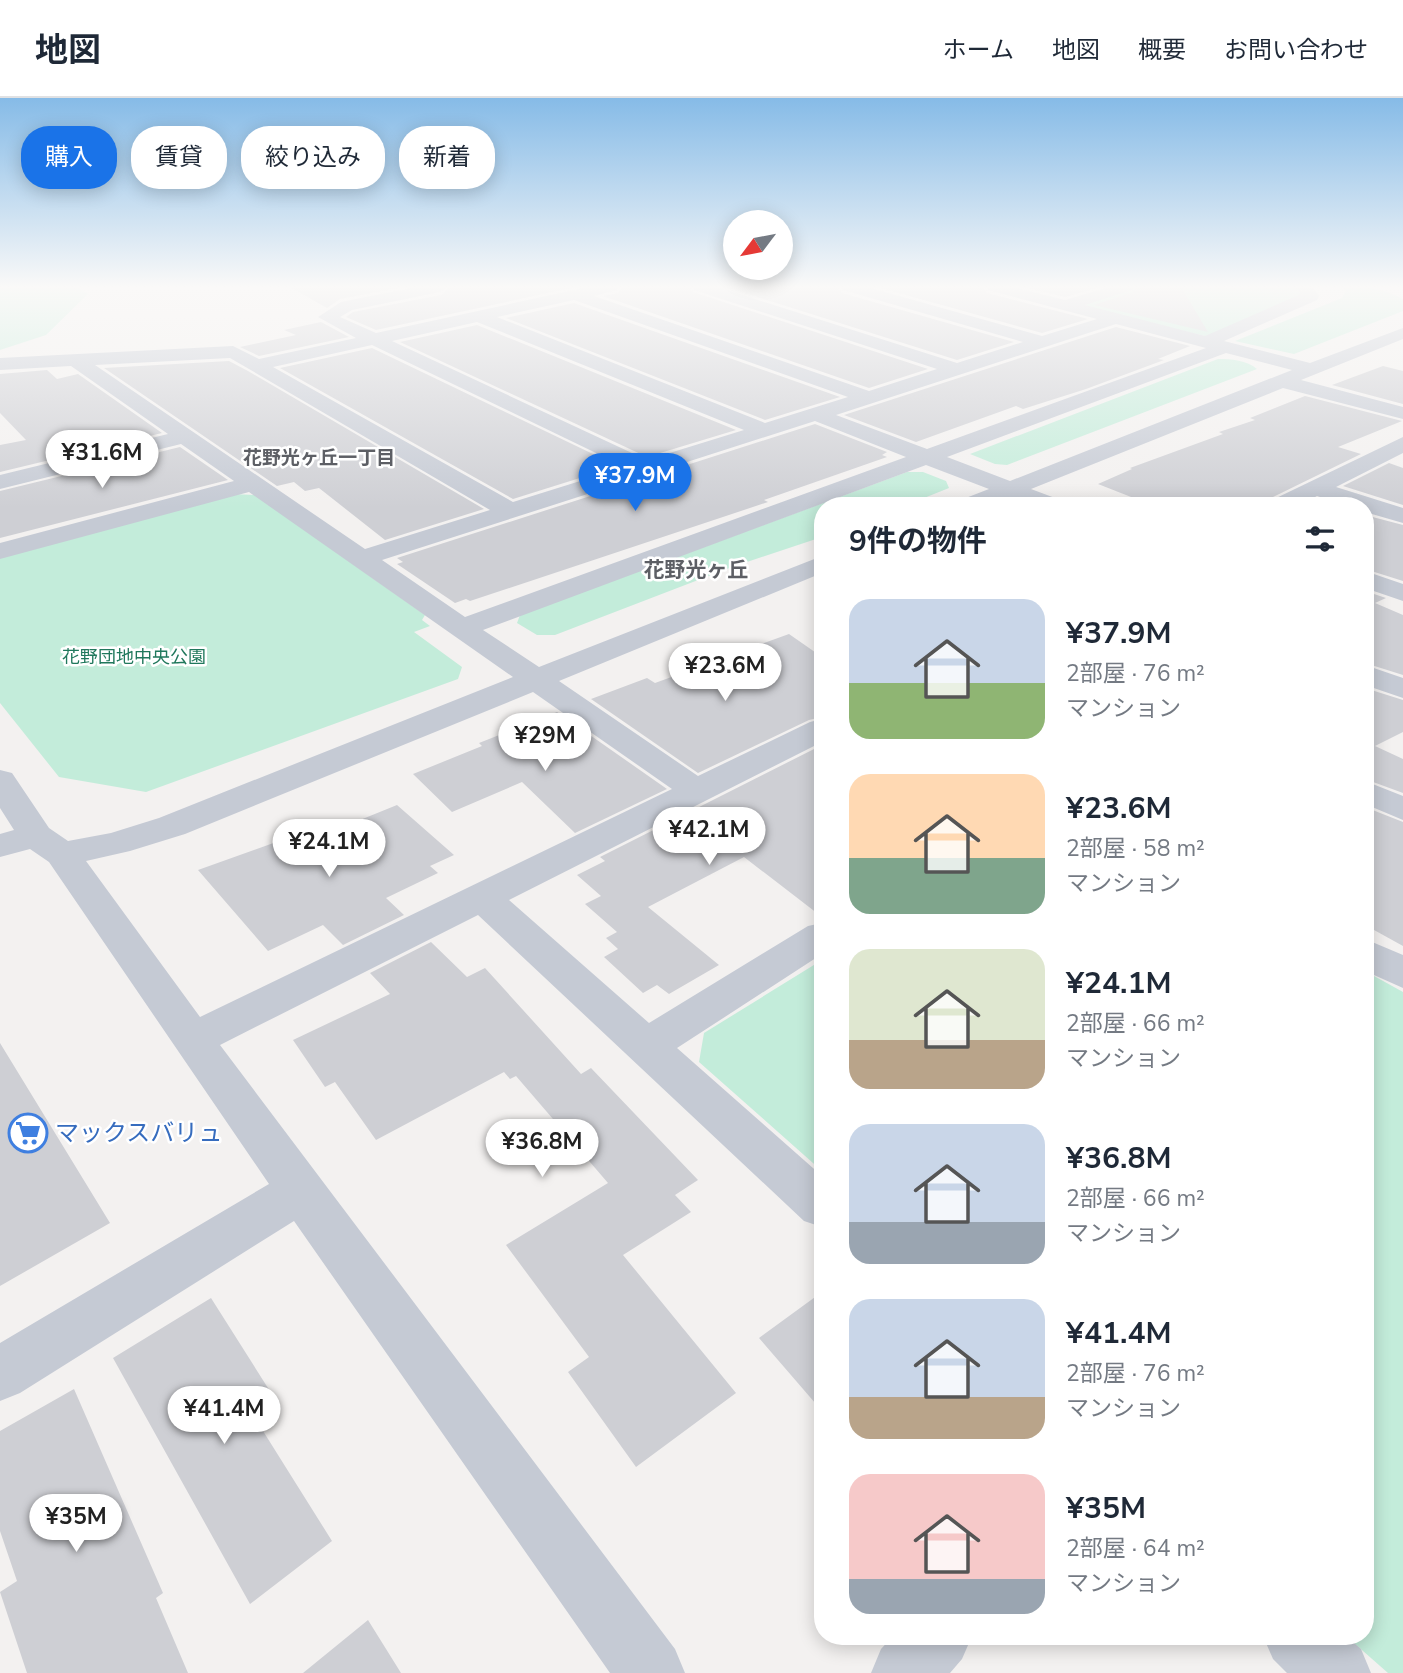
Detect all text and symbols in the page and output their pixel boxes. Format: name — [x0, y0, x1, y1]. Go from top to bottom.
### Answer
text: 地図 — [35, 28, 101, 73]
text: ホーム — [943, 34, 1014, 66]
text: 地図 — [1052, 34, 1100, 66]
text: 概要 — [1138, 34, 1186, 66]
text: お問い合わせ — [1224, 34, 1368, 66]
chip: 購入 — [21, 126, 117, 189]
chip: 賃貸 — [131, 126, 227, 189]
chip: 絞り込み — [241, 126, 385, 189]
chip: 新着 — [399, 126, 495, 189]
north arrow — [723, 210, 793, 280]
map controls — [723, 210, 793, 280]
pin: ¥31.6M — [45, 430, 159, 490]
text: ¥31.6M — [62, 437, 142, 468]
district label: 花野光ヶ丘一丁目 — [243, 445, 395, 471]
pin: ¥37.9M — [578, 454, 692, 513]
text: ¥37.9M — [595, 460, 675, 491]
icon: filters — [1301, 520, 1339, 558]
text: 9件の物件 — [849, 521, 987, 562]
district label: 花野光ヶ丘 — [644, 556, 749, 584]
text: ¥37.9M — [1066, 613, 1171, 654]
icon: home — [905, 627, 989, 711]
pin: ¥23.6M — [668, 644, 782, 703]
park label: 花野団地中央公園 — [62, 645, 206, 669]
text: ¥23.6M — [685, 650, 765, 681]
text: 2部屋 · 76 m² — [1066, 658, 1205, 689]
text: マンション — [1066, 693, 1181, 724]
pin: ¥29M — [504, 714, 586, 773]
text: ¥29M — [514, 720, 576, 751]
text: ¥23.6M — [1066, 788, 1171, 829]
icon: home — [905, 802, 989, 886]
pin: ¥42.1M — [652, 808, 766, 867]
text: ¥42.1M — [669, 814, 749, 845]
pin: ¥24.1M — [272, 820, 386, 879]
text: ¥24.1M — [289, 826, 369, 857]
text: 2部屋 · 58 m² — [1066, 833, 1205, 864]
text: マンション — [1066, 868, 1181, 899]
text: ¥24.1M — [1066, 963, 1171, 1004]
icon: home — [905, 977, 989, 1061]
text: 2部屋 · 66 m² — [1066, 1008, 1205, 1039]
text: マンション — [1066, 1043, 1181, 1074]
supermarket icon: マックスバリュ — [7, 1112, 49, 1154]
place label: マックスバリュ — [55, 1117, 222, 1149]
pin: ¥36.8M — [485, 1119, 599, 1179]
text: ¥36.8M — [502, 1126, 582, 1157]
text: ¥36.8M — [1066, 1138, 1171, 1179]
icon: home — [905, 1152, 989, 1236]
text: 2部屋 · 66 m² — [1066, 1183, 1205, 1214]
text: マンション — [1066, 1218, 1181, 1249]
text: ¥41.4M — [1066, 1313, 1171, 1354]
icon: home — [905, 1327, 989, 1411]
text: 2部屋 · 76 m² — [1066, 1358, 1205, 1389]
pin: ¥41.4M — [167, 1386, 281, 1446]
text: ¥41.4M — [184, 1393, 264, 1424]
text: マンション — [1066, 1393, 1181, 1424]
text: ¥35M — [1066, 1488, 1146, 1529]
pin: ¥35M — [35, 1494, 117, 1554]
text: ¥35M — [45, 1501, 107, 1532]
icon: home — [905, 1502, 989, 1586]
text: 2部屋 · 64 m² — [1066, 1533, 1205, 1564]
text: マンション — [1066, 1568, 1181, 1599]

